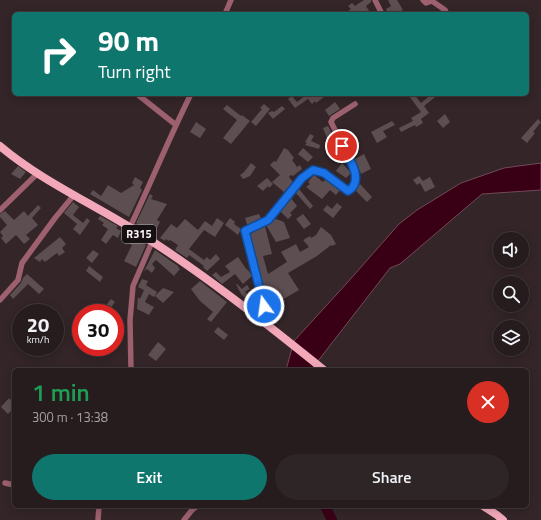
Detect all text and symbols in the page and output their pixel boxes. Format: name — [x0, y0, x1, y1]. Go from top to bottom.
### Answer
text: 90 m — [98, 19, 159, 62]
icon: right — [32, 28, 84, 80]
text: Turn right — [98, 58, 171, 85]
pin — [325, 129, 359, 163]
icon: arrive — [331, 135, 353, 157]
road number: R315 — [122, 225, 156, 243]
map controls — [493, 232, 529, 356]
button: sound — [493, 232, 529, 268]
button: search — [493, 276, 529, 312]
position arrow — [243, 285, 285, 327]
speed limit sign: 30 — [72, 304, 124, 356]
text: 20 — [27, 309, 49, 340]
button: layers — [493, 320, 529, 356]
text: km/h — [27, 332, 49, 347]
text: 1 min — [32, 374, 90, 410]
button: close — [467, 381, 509, 423]
text: 300 m · 13:38 — [32, 407, 108, 427]
button: Exit — [32, 454, 267, 500]
button: Share — [275, 454, 509, 500]

